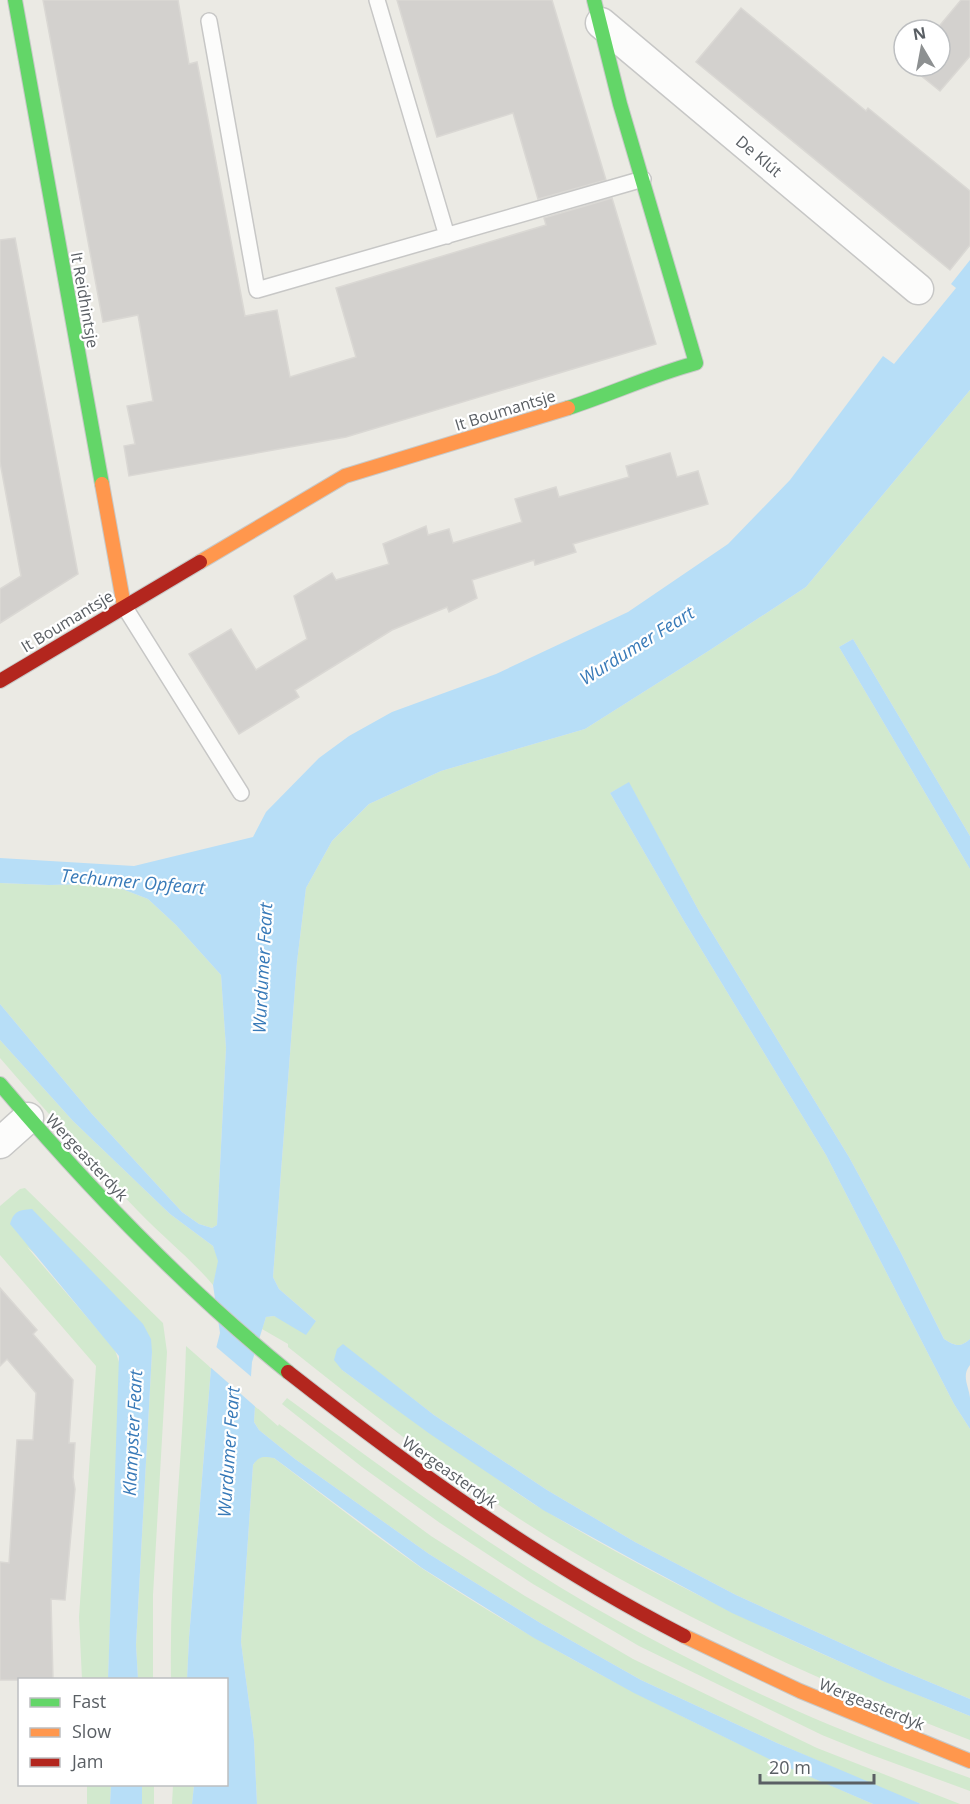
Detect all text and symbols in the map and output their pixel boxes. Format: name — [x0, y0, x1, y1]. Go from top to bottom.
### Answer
north arrow — [892, 18, 952, 78]
text: N — [911, 21, 928, 45]
street label: De Klút — [731, 130, 787, 182]
street label: It Reidhintsje — [66, 250, 104, 350]
street label: It Boumantsje — [452, 384, 558, 436]
street label: It Boumantsje — [17, 585, 117, 657]
water label: Wurdumer Feart — [575, 600, 699, 690]
water label: Techumer Opfeart — [60, 863, 207, 899]
water label: Wurdumer Feart — [247, 901, 277, 1034]
street label: Wergeasterdyk — [41, 1109, 134, 1206]
water label: Klampster Feart — [117, 1368, 147, 1497]
water label: Wurdumer Feart — [211, 1385, 245, 1518]
street label: Wergeasterdyk — [398, 1431, 503, 1513]
street label: Wergeasterdyk — [816, 1673, 929, 1735]
legend — [18, 1678, 228, 1786]
text: Fast — [72, 1689, 106, 1713]
text: Slow — [72, 1719, 111, 1743]
scale bar — [760, 1747, 874, 1785]
text: Jam — [70, 1749, 104, 1773]
text: 20 m — [769, 1755, 811, 1779]

